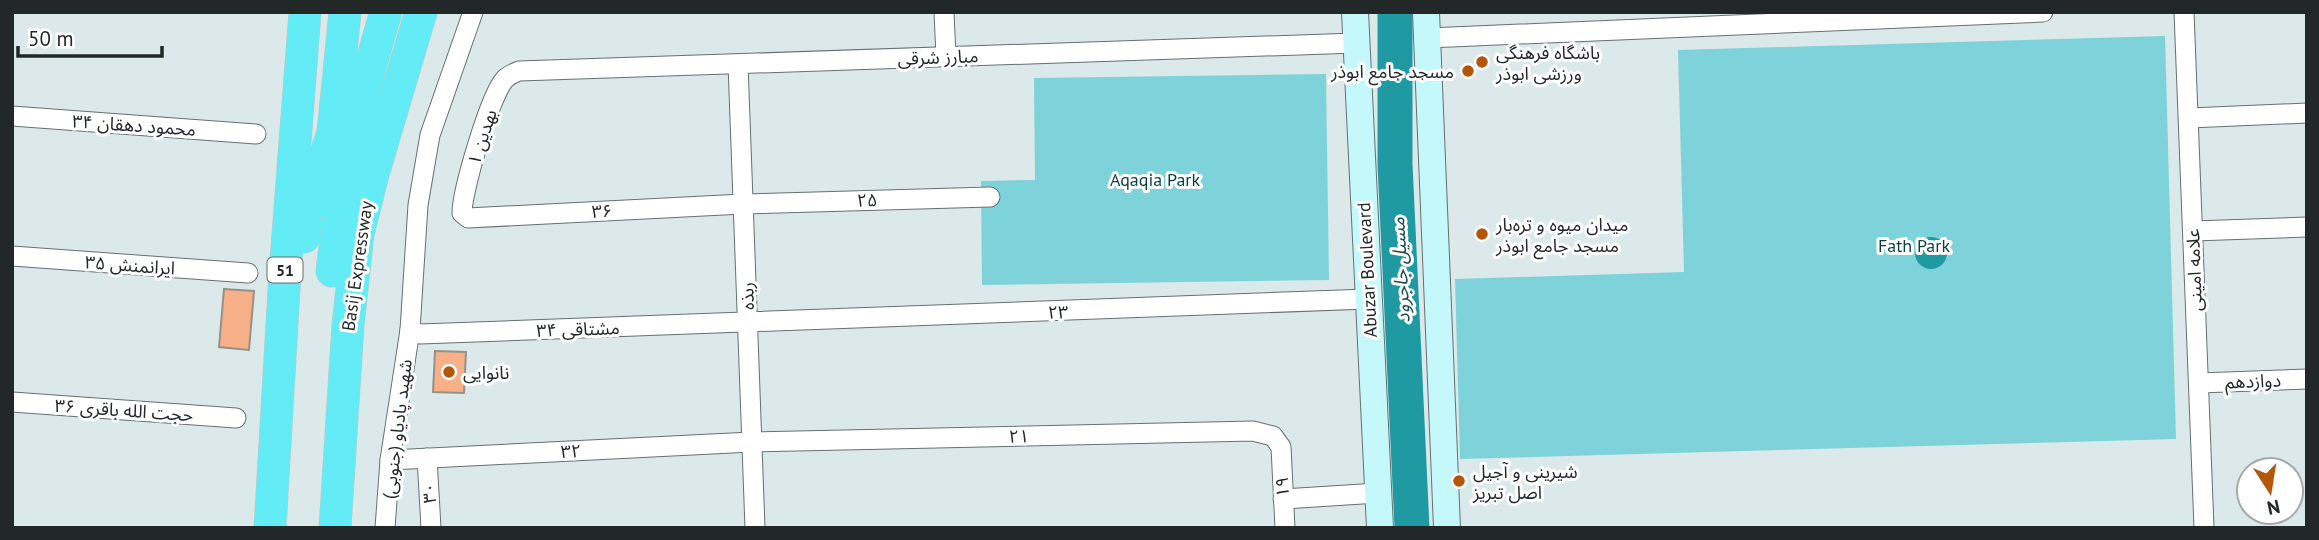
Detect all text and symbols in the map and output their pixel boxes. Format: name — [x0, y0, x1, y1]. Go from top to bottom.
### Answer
scale bar — [18, 14, 161, 58]
text: 50 m — [28, 25, 74, 52]
place label: باشگاه فرهنگی ورزشی ابوذر — [1495, 41, 1600, 85]
street label: مبارز شرقی — [897, 44, 979, 70]
marker: باشگاه فرهنگی ورزشی ابوذر — [1474, 54, 1490, 70]
place label: مسجد جامع ابوذر — [1330, 60, 1454, 86]
marker: مسجد جامع ابوذر — [1460, 63, 1476, 79]
street label: بهدین ۱ — [462, 106, 502, 168]
street label: محمود دهقان ۳۴ — [71, 109, 197, 141]
park label: Aqaqia Park — [1110, 168, 1200, 191]
street label: ۲۵ — [856, 188, 878, 212]
street label: Basij Expressway — [336, 199, 378, 333]
street label: ۳۶ — [591, 199, 613, 223]
street label: Abuzar Boulevard — [1352, 202, 1382, 338]
place label: میدان میوه و تره‌بار مسجد جامع ابوذر — [1495, 213, 1629, 260]
water label: مسیل جاجرود — [1385, 217, 1415, 323]
marker: میدان میوه و تره‌بار مسجد جامع ابوذر — [1474, 226, 1490, 242]
street label: علامه امینی — [2181, 228, 2207, 312]
park label: Fath Park — [1878, 234, 1950, 257]
street label: ایرانمنش ۳۵ — [84, 250, 176, 280]
road number: 51 — [268, 258, 302, 282]
street label: ربذه — [735, 282, 759, 310]
street label: ۲۳ — [1047, 300, 1069, 324]
street label: ۳۴ مشتاقی — [536, 316, 620, 342]
street label: شهید پادیاو (جنوبی) — [377, 358, 417, 500]
place label: نانوایی — [463, 361, 509, 384]
marker: نانوایی — [441, 364, 457, 380]
street label: دوازدهم — [2225, 369, 2281, 395]
street label: حجت الله باقری ۳۶ — [54, 394, 194, 426]
street label: ۲۱ — [1009, 424, 1029, 448]
street label: ۳۲ — [560, 439, 582, 463]
north arrow — [2235, 456, 2305, 526]
place label: شیرینی و آجیل اصل تبریز — [1472, 460, 1578, 504]
marker: شیرینی و آجیل اصل تبریز — [1451, 473, 1467, 489]
street label: ۱۹ — [1270, 476, 1294, 498]
street label: ۳۰ — [417, 482, 441, 504]
text: N — [2265, 495, 2282, 521]

